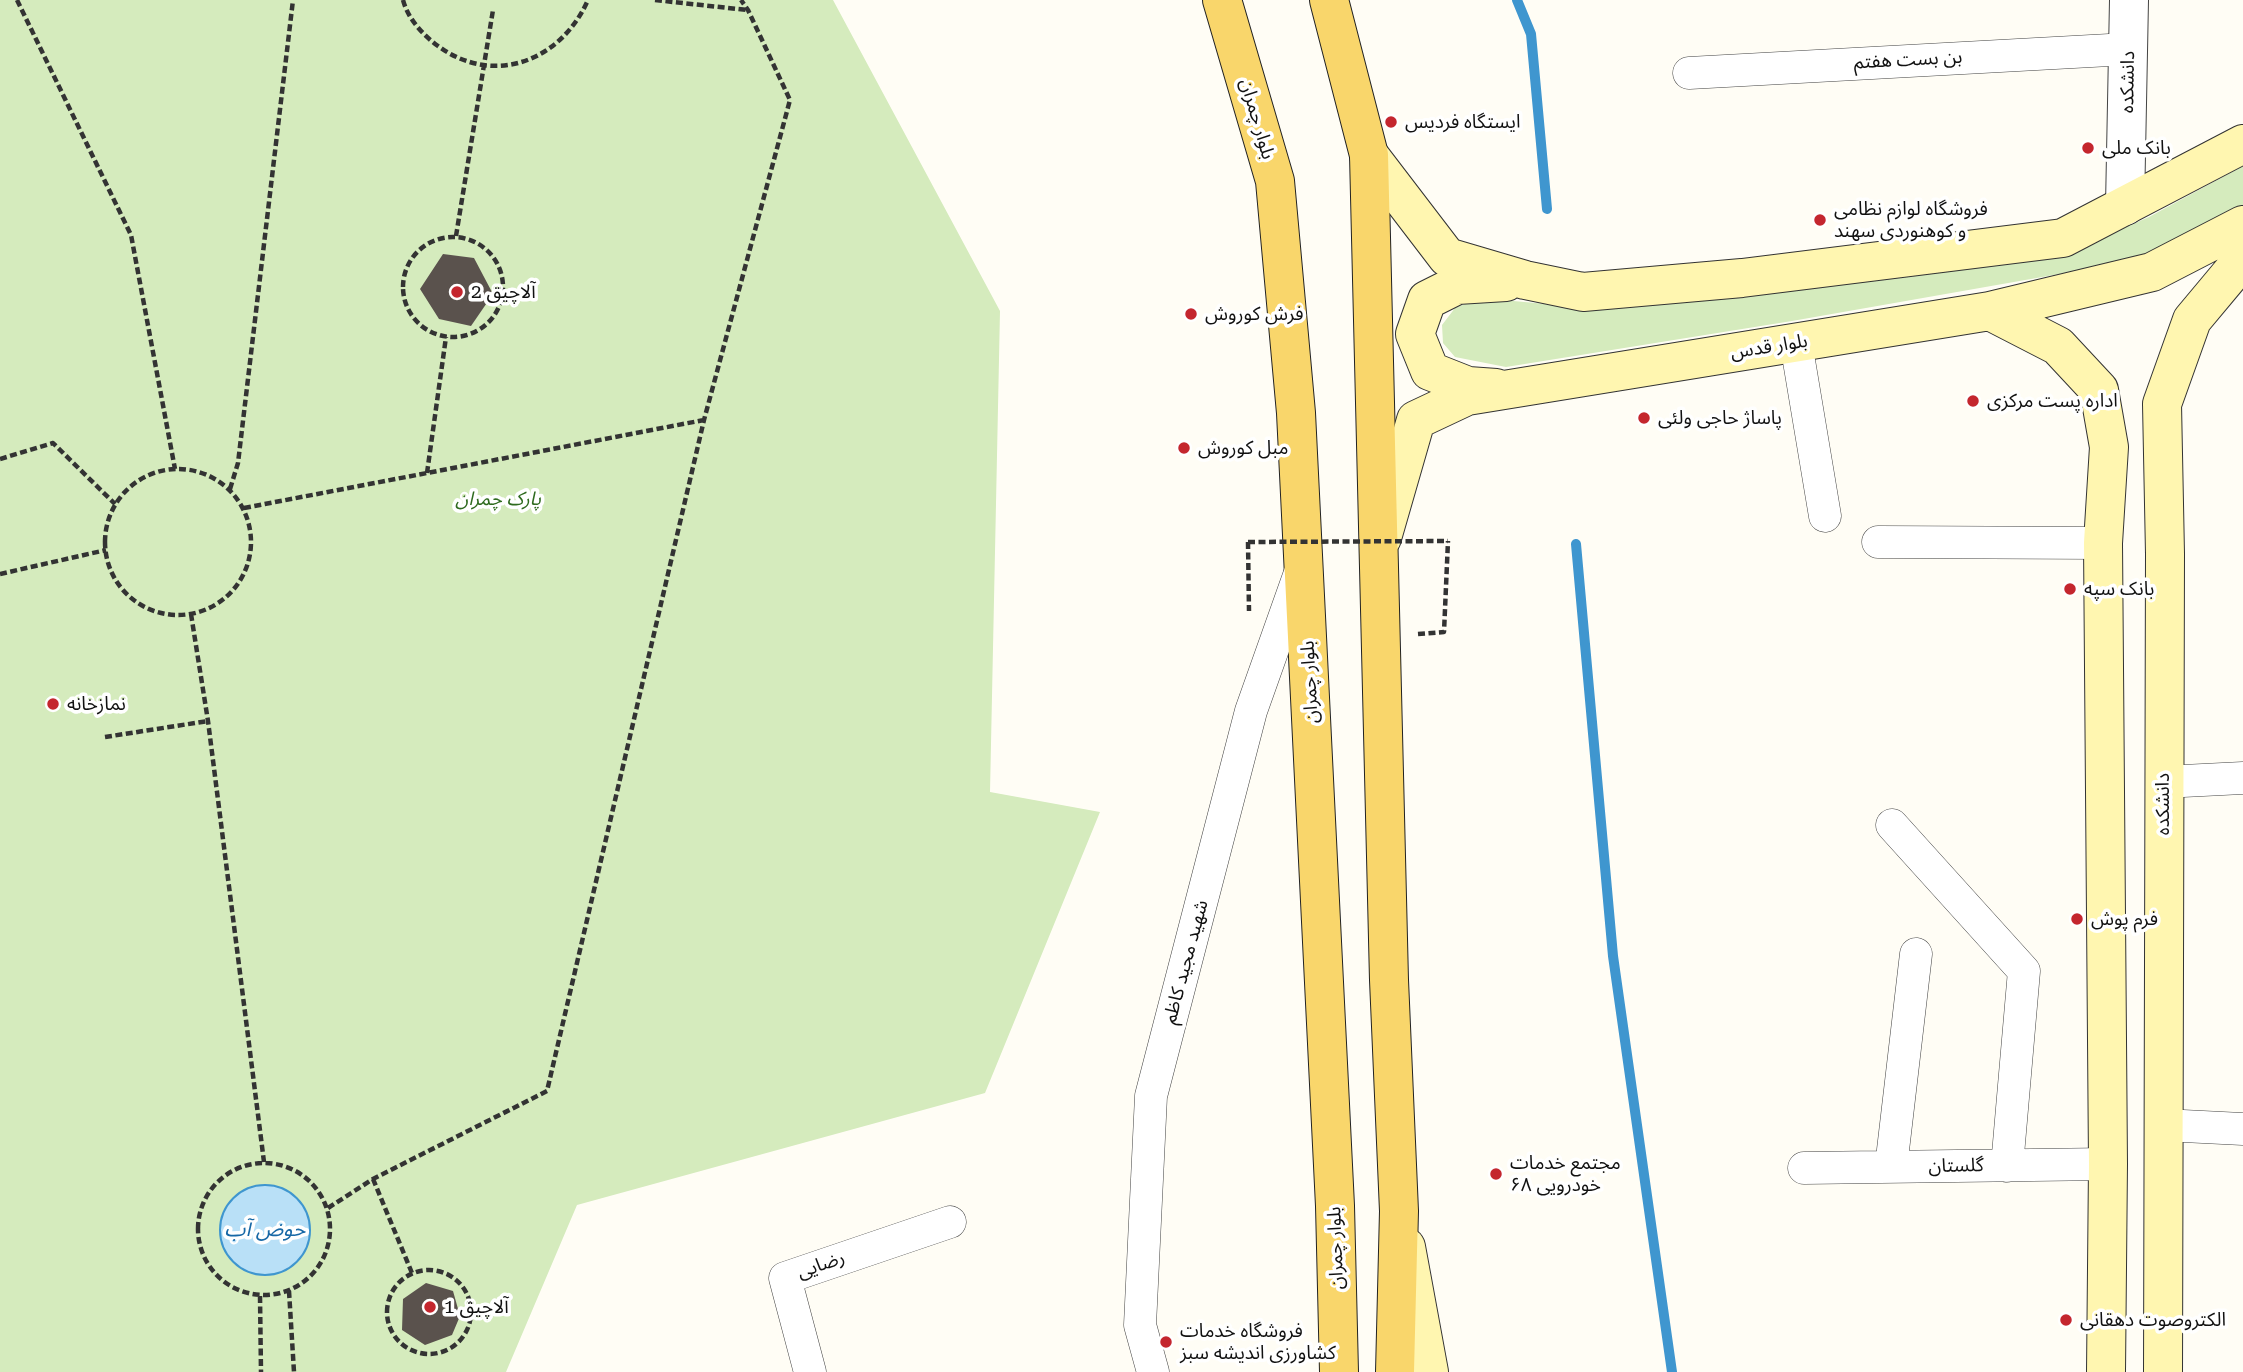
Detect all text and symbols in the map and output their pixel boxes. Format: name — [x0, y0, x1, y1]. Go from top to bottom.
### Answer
street label: بن بست هفتم — [1853, 46, 1963, 74]
street label: دانشکده — [2116, 51, 2140, 113]
street label: بلوار چمران — [1235, 76, 1279, 162]
place label: ایستگاه فردیس — [1405, 111, 1520, 133]
marker: ایستگاه فردیس — [1383, 114, 1399, 130]
place label: بانک ملی — [2102, 137, 2171, 159]
marker: بانک ملی — [2080, 140, 2096, 156]
place label: فروشگاه لوازم نظامی و کوهنوردی سهند — [1834, 198, 1988, 242]
marker: فروشگاه لوازم نظامی و کوهنوردی سهند — [1812, 212, 1828, 228]
place label: آلاچیق 2 — [471, 281, 536, 303]
marker: آلاچیق 2 — [449, 284, 465, 300]
place label: فرش کوروش — [1205, 303, 1303, 325]
marker: فرش کوروش — [1183, 306, 1199, 322]
street label: بلوار قدس — [1729, 330, 1809, 364]
place label: اداره پست مرکزی — [1987, 390, 2118, 412]
marker: اداره پست مرکزی — [1965, 393, 1981, 409]
place label: پاساژ حاجی ولئی — [1658, 407, 1782, 429]
marker: پاساژ حاجی ولئی — [1636, 410, 1652, 426]
place label: مبل کوروش — [1198, 437, 1288, 459]
marker: مبل کوروش — [1176, 440, 1192, 456]
park label: پارک چمران — [455, 488, 541, 510]
place label: بانک سپه — [2084, 578, 2154, 600]
marker: بانک سپه — [2062, 581, 2078, 597]
street label: بلوار چمران — [1296, 640, 1324, 724]
place label: نمازخانه — [67, 693, 126, 715]
marker: نمازخانه — [45, 696, 61, 712]
street label: دانشکده — [2152, 773, 2174, 835]
street label: شهید مجید کاظم — [1158, 897, 1214, 1027]
place label: فرم پوش — [2091, 908, 2158, 930]
marker: فرم پوش — [2069, 911, 2085, 927]
place label: مجتمع خدمات خودرویی ۶۸ — [1510, 1152, 1621, 1196]
street label: گلستان — [1928, 1154, 1984, 1178]
marker: مجتمع خدمات خودرویی ۶۸ — [1488, 1166, 1504, 1182]
street label: بلوار چمران — [1323, 1206, 1349, 1290]
water label: حوض آب — [225, 1217, 305, 1243]
street label: رضایی — [794, 1246, 848, 1284]
place label: آلاچیق 1 — [444, 1296, 509, 1318]
marker: آلاچیق 1 — [422, 1299, 438, 1315]
place label: الکتروصوت دهقانی — [2080, 1309, 2226, 1331]
marker: الکتروصوت دهقانی — [2058, 1312, 2074, 1328]
place label: فروشگاه خدمات کشاورزی اندیشه سبز — [1180, 1320, 1336, 1364]
marker: فروشگاه خدمات کشاورزی اندیشه سبز — [1158, 1334, 1174, 1350]

